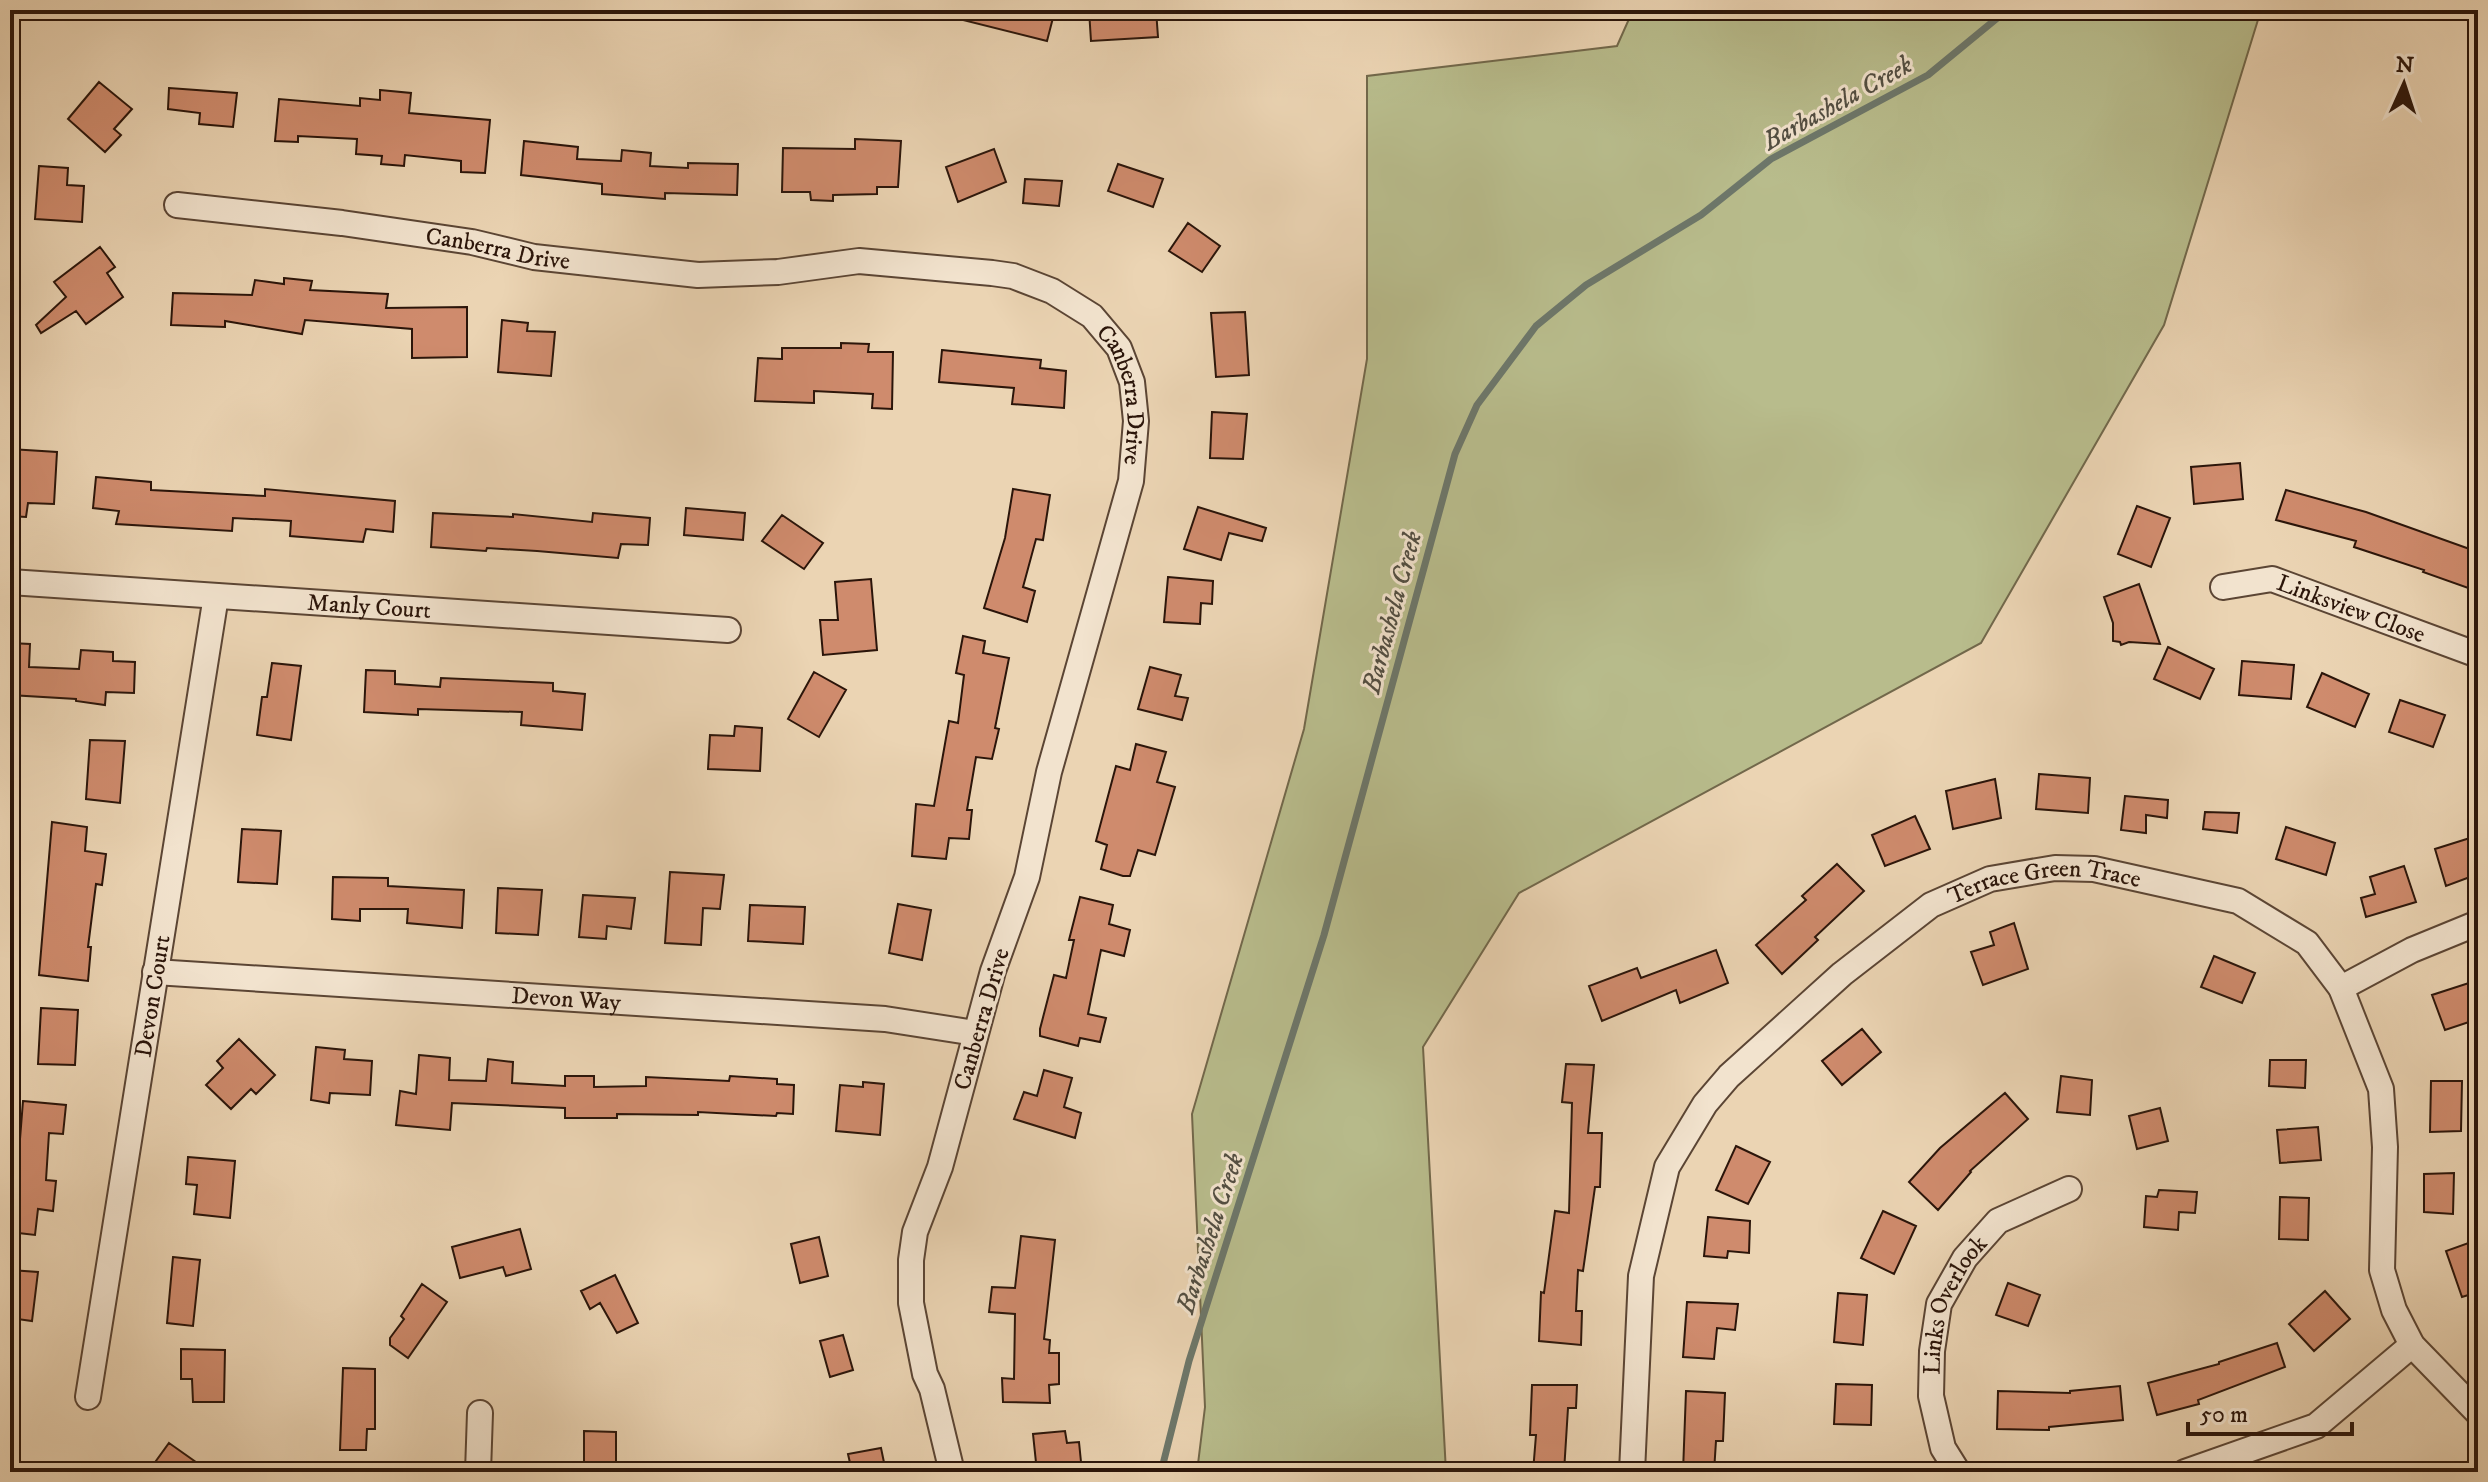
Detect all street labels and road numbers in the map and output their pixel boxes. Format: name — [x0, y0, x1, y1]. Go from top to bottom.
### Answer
street label: Canberra Drive — [424, 221, 572, 277]
street label: Canberra Drive — [1089, 318, 1151, 466]
street label: Linksview Close — [2272, 568, 2429, 650]
street label: Manly Court — [306, 588, 432, 626]
street label: Terrace Green Trace — [1943, 854, 2144, 912]
street label: Devon Court — [128, 933, 178, 1060]
street label: Canberra Drive — [947, 945, 1017, 1094]
street label: Devon Way — [510, 981, 622, 1018]
street label: Links Overlook — [1917, 1229, 1994, 1375]

